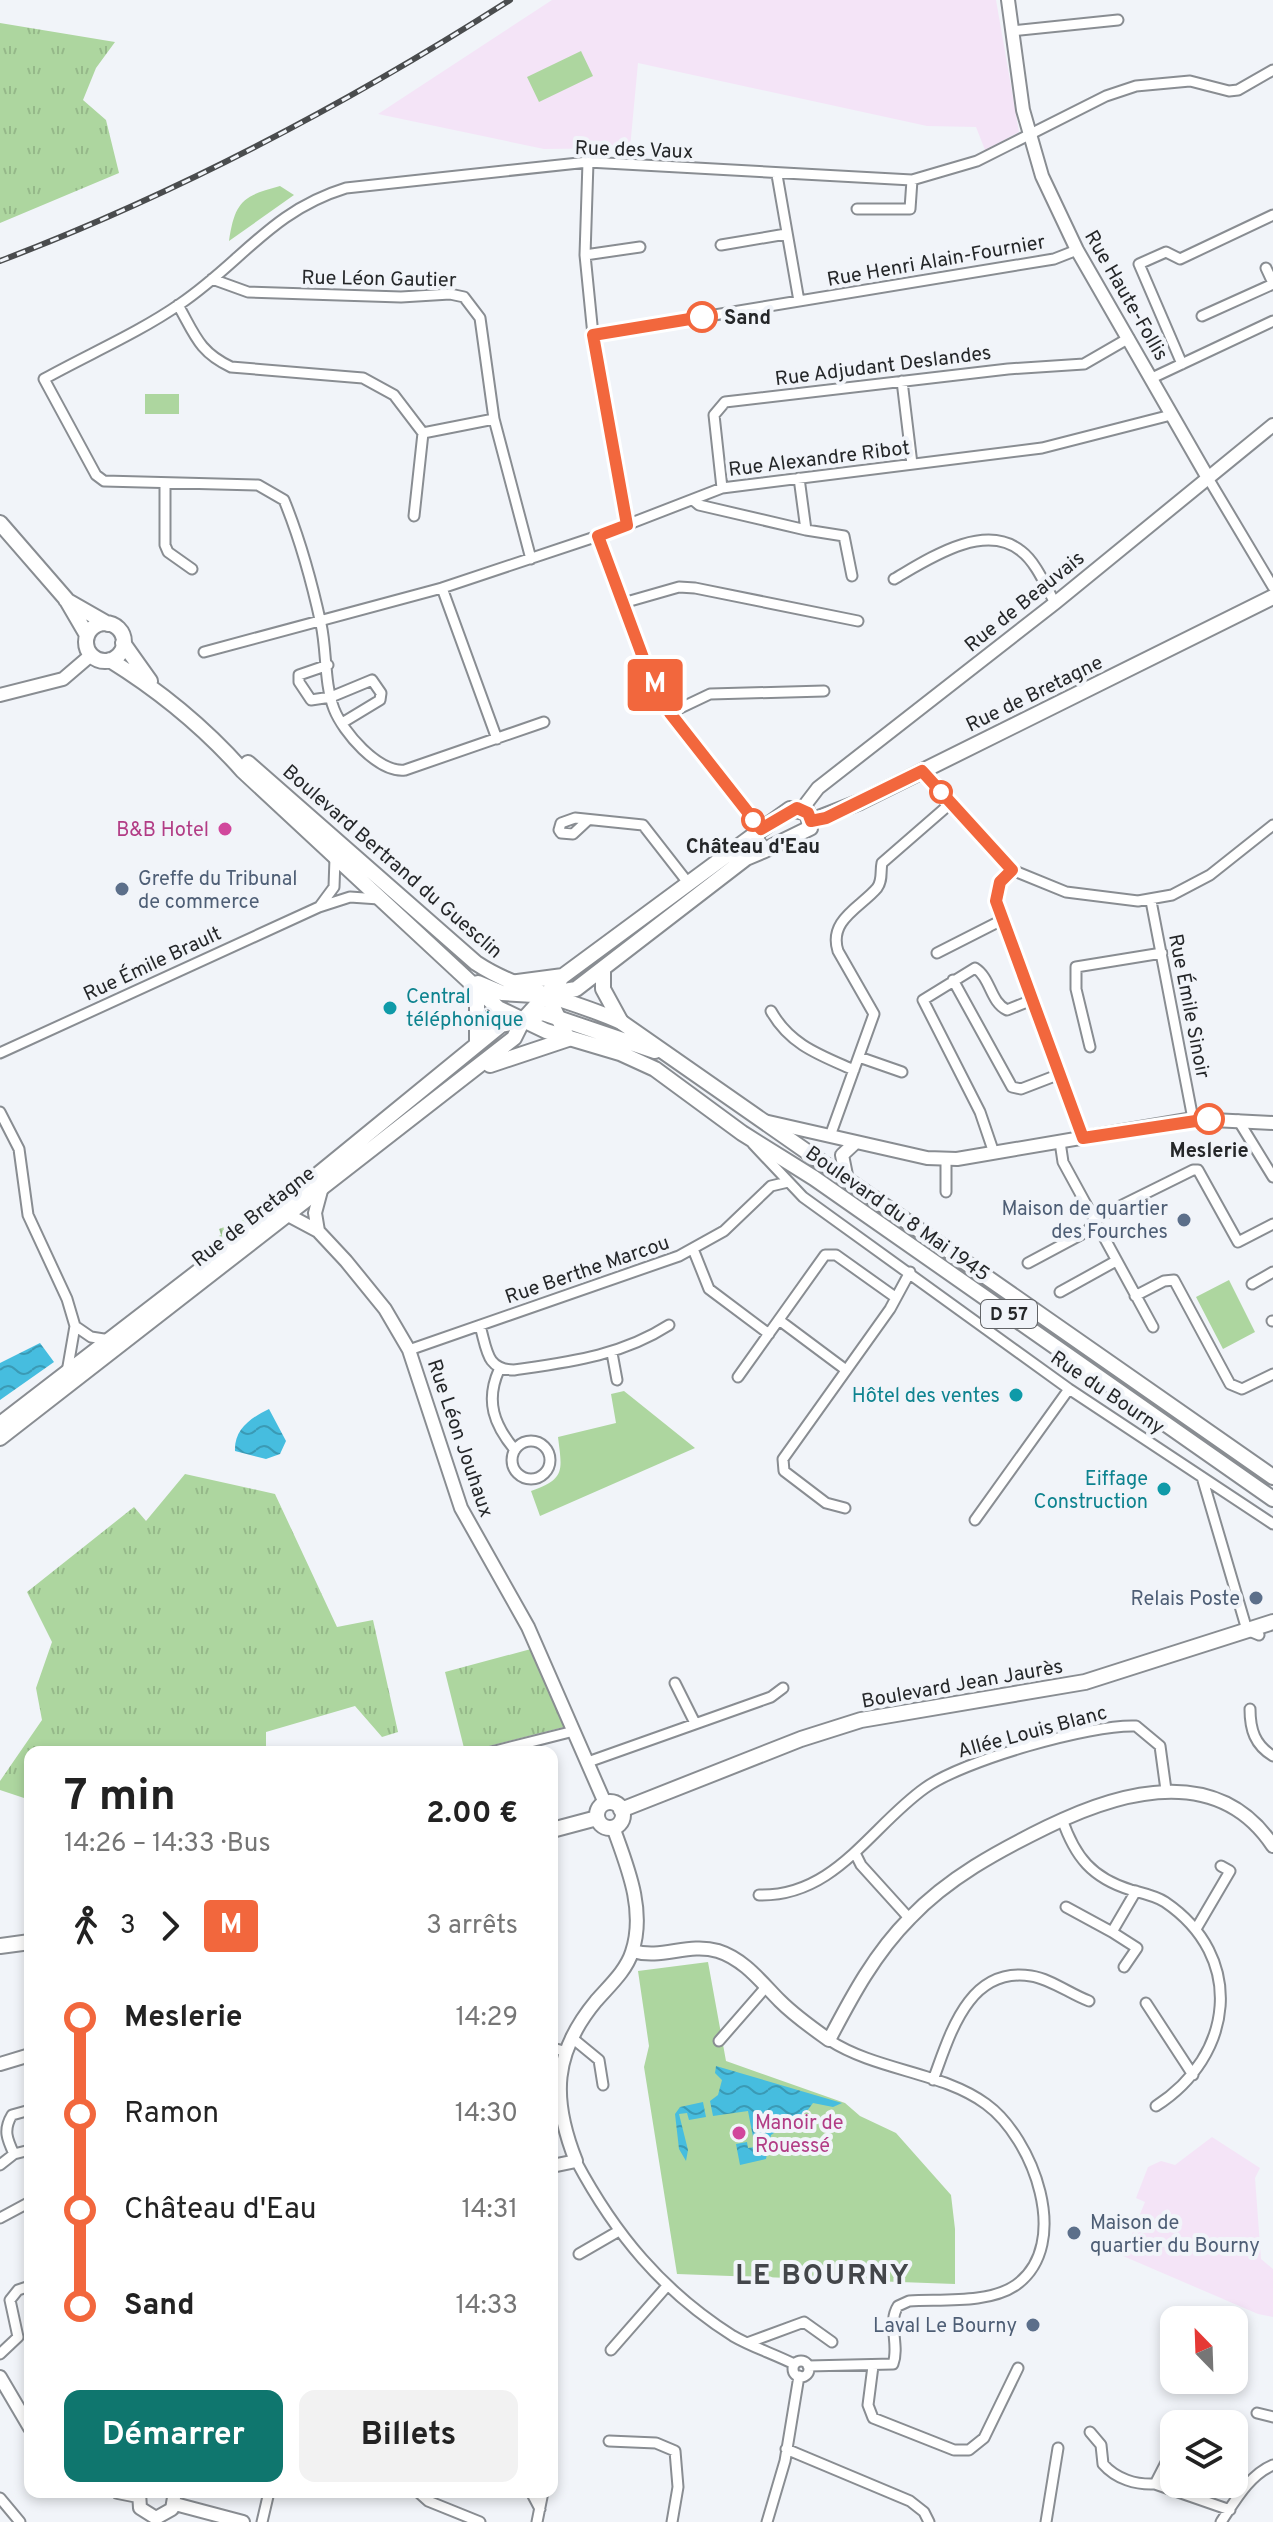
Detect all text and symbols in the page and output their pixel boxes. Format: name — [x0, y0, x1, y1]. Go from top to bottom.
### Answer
street label: Rue des Vaux — [574, 136, 694, 166]
street label: Rue Haute-Follis — [1077, 226, 1173, 366]
street label: Rue Henri Alain-Fournier — [825, 230, 1048, 294]
street label: Rue Léon Gautier — [301, 266, 457, 294]
marker: Sand — [687, 302, 717, 332]
place label: Sand — [724, 306, 771, 332]
street label: Rue Adjudant Deslandes — [774, 341, 993, 393]
street label: Rue Alexandre Ribot — [727, 436, 911, 484]
street label: Rue de Beauvais — [960, 546, 1091, 659]
street label: Rue de Bretagne — [962, 650, 1108, 739]
line badge: M — [629, 659, 681, 711]
text: M — [644, 667, 666, 703]
street label: Boulevard Bertrand du Guesclin — [276, 760, 507, 965]
unlabelled marker — [930, 781, 952, 803]
marker: Château d'Eau — [742, 809, 764, 831]
place label: B&B Hotel — [116, 818, 209, 844]
marker: B&B Hotel — [216, 820, 234, 838]
place label: Château d'Eau — [686, 835, 820, 861]
place label: Greffe du Tribunal de commerce — [138, 867, 298, 916]
marker: Greffe du Tribunal de commerce — [113, 880, 131, 898]
street label: Rue Émile Brault — [79, 920, 226, 1008]
street label: Rue Émile Sinoir — [1161, 931, 1217, 1081]
place label: Central téléphonique — [406, 985, 524, 1034]
marker: Central téléphonique — [381, 999, 399, 1017]
marker: Meslerie — [1194, 1104, 1224, 1134]
place label: Meslerie — [1169, 1139, 1249, 1165]
street label: Boulevard du 8 Mai 1945 — [800, 1141, 994, 1288]
street label: Rue de Bretagne — [187, 1161, 321, 1274]
place label: Maison de quartier des Fourches — [1002, 1197, 1168, 1246]
marker: Maison de quartier des Fourches — [1175, 1211, 1193, 1229]
street label: Rue Berthe Marcou — [502, 1231, 673, 1311]
road number: D 57 — [981, 1300, 1037, 1328]
street label: Rue du Bourny — [1045, 1346, 1169, 1441]
street label: Rue Léon Jouhaux — [420, 1356, 498, 1521]
place label: Hôtel des ventes — [852, 1384, 1000, 1410]
marker: Hôtel des ventes — [1007, 1386, 1025, 1404]
place label: Eiffage Construction — [1034, 1467, 1148, 1516]
marker: Eiffage Construction — [1155, 1480, 1173, 1498]
place label: Relais Poste — [1131, 1587, 1240, 1613]
marker: Relais Poste — [1247, 1589, 1265, 1607]
street label: Boulevard Jean Jaurès — [860, 1654, 1065, 1716]
street label: Allée Louis Blanc — [955, 1700, 1110, 1765]
text: 7 min — [64, 1770, 176, 1826]
text: 2.00 € — [426, 1796, 518, 1833]
text: 14:26 – 14:33 · Bus — [64, 1828, 271, 1861]
icon: walk — [64, 1904, 108, 1948]
icon: forward — [148, 1904, 192, 1948]
text: M — [220, 1908, 242, 1944]
text: 3 — [120, 1910, 136, 1943]
text: 3 arrêts — [426, 1910, 518, 1943]
text: Meslerie — [124, 2000, 243, 2037]
text: 14:29 — [455, 2002, 518, 2035]
text: Ramon — [124, 2096, 219, 2133]
text: 14:30 — [455, 2098, 518, 2131]
place label: Manoir de Rouessé — [755, 2111, 844, 2160]
marker: Manoir de Rouessé — [730, 2124, 748, 2142]
text: Château d'Eau — [124, 2192, 317, 2229]
text: 14:31 — [462, 2194, 518, 2227]
place label: Maison de quartier du Bourny — [1090, 2211, 1260, 2260]
marker: Maison de quartier du Bourny — [1065, 2224, 1083, 2242]
district label: LE BOURNY — [735, 2259, 911, 2295]
text: Sand — [124, 2288, 195, 2325]
text: 14:33 — [456, 2290, 518, 2323]
north arrow — [1160, 2306, 1248, 2394]
map controls — [1160, 2306, 1248, 2498]
place label: Laval Le Bourny — [873, 2314, 1017, 2340]
marker: Laval Le Bourny — [1024, 2316, 1042, 2334]
button: Démarrer — [64, 2390, 283, 2482]
button: Billets — [299, 2390, 518, 2482]
button: layers — [1160, 2410, 1248, 2498]

